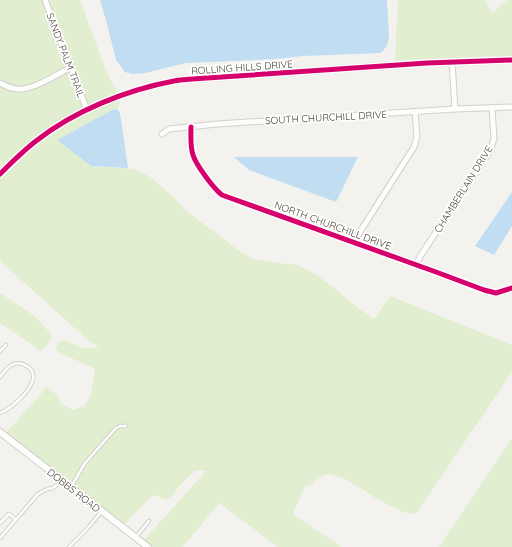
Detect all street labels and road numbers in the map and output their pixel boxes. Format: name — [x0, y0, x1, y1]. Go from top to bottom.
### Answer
street label: SANDY PALM TRAIL — [43, 11, 88, 100]
street label: ROLLING HILLS DRIVE — [191, 57, 294, 78]
street label: SOUTH CHURCHILL DRIVE — [265, 108, 388, 127]
street label: CHAMBERLAIN DRIVE — [431, 143, 496, 235]
street label: NORTH CHURCHILL DRIVE — [273, 198, 393, 253]
street label: DOBBS ROAD — [44, 466, 103, 515]

